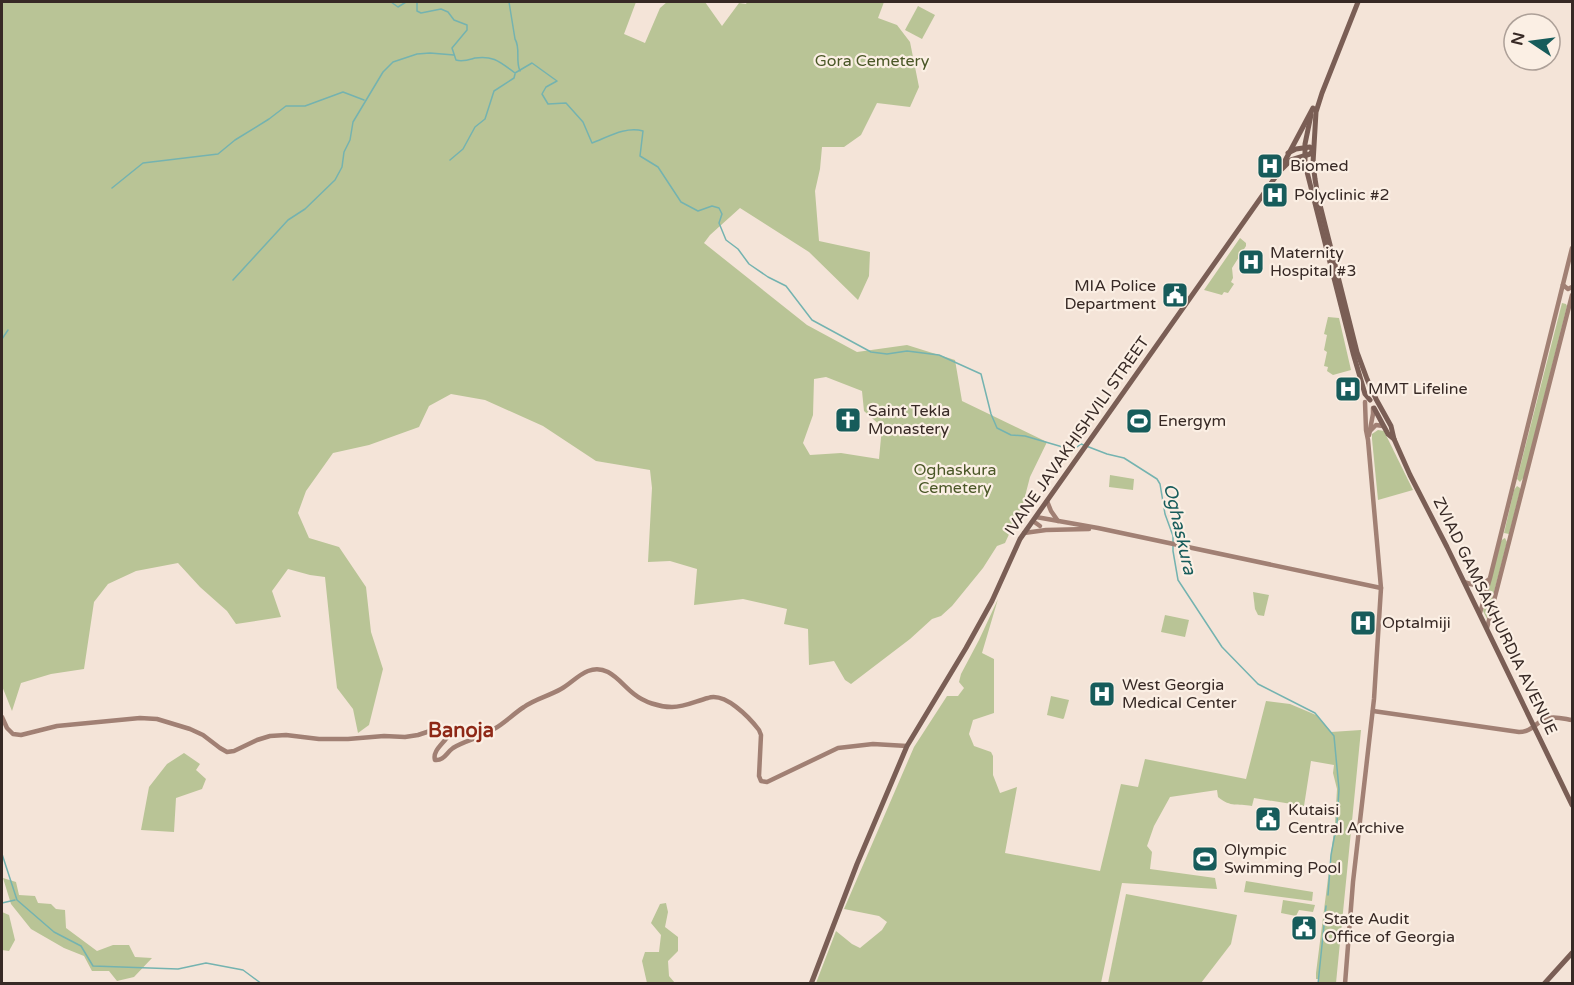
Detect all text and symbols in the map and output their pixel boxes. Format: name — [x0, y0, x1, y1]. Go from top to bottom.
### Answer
north arrow — [1502, 12, 1562, 72]
text: N — [1507, 30, 1530, 47]
park label: Gora Cemetery — [815, 51, 930, 71]
hospital icon: Biomed — [1255, 151, 1285, 181]
place label: Biomed — [1290, 156, 1349, 176]
hospital icon: Polyclinic #2 — [1260, 180, 1290, 210]
place label: Polyclinic #2 — [1294, 185, 1389, 205]
place label: Maternity Hospital #3 — [1270, 243, 1356, 281]
hospital icon: Maternity Hospital #3 — [1236, 247, 1266, 277]
place label: MIA Police Department — [1064, 276, 1156, 314]
public building icon: MIA Police Department — [1160, 280, 1190, 310]
street label: IVANE JAVAKHISHVILI STREET — [1000, 332, 1154, 539]
hospital icon: MMT Lifeline — [1333, 374, 1363, 404]
place label: MMT Lifeline — [1368, 379, 1468, 399]
place label: Saint Tekla Monastery — [868, 401, 950, 439]
church icon: Saint Tekla Monastery — [833, 405, 863, 435]
sports icon: Energym — [1124, 406, 1154, 436]
place label: Energym — [1158, 411, 1226, 431]
park label: Oghaskura Cemetery — [914, 460, 996, 498]
water label: Oghaskura — [1159, 481, 1201, 578]
street label: ZVIAD GAMSAKHURDIA AVENUE — [1429, 494, 1561, 738]
hospital icon: Optalmiji — [1348, 608, 1378, 638]
place label: Optalmiji — [1382, 613, 1451, 633]
place label: West Georgia Medical Center — [1122, 675, 1238, 713]
hospital icon: West Georgia Medical Center — [1087, 679, 1117, 709]
district label: Banoja — [428, 719, 494, 743]
place label: Kutaisi Central Archive — [1288, 800, 1404, 838]
public building icon: Kutaisi Central Archive — [1253, 804, 1283, 834]
place label: Olympic Swimming Pool — [1224, 840, 1341, 878]
sports icon: Olympic Swimming Pool — [1190, 844, 1220, 874]
place label: State Audit Office of Georgia — [1324, 909, 1455, 947]
public building icon: State Audit Office of Georgia — [1289, 913, 1319, 943]

